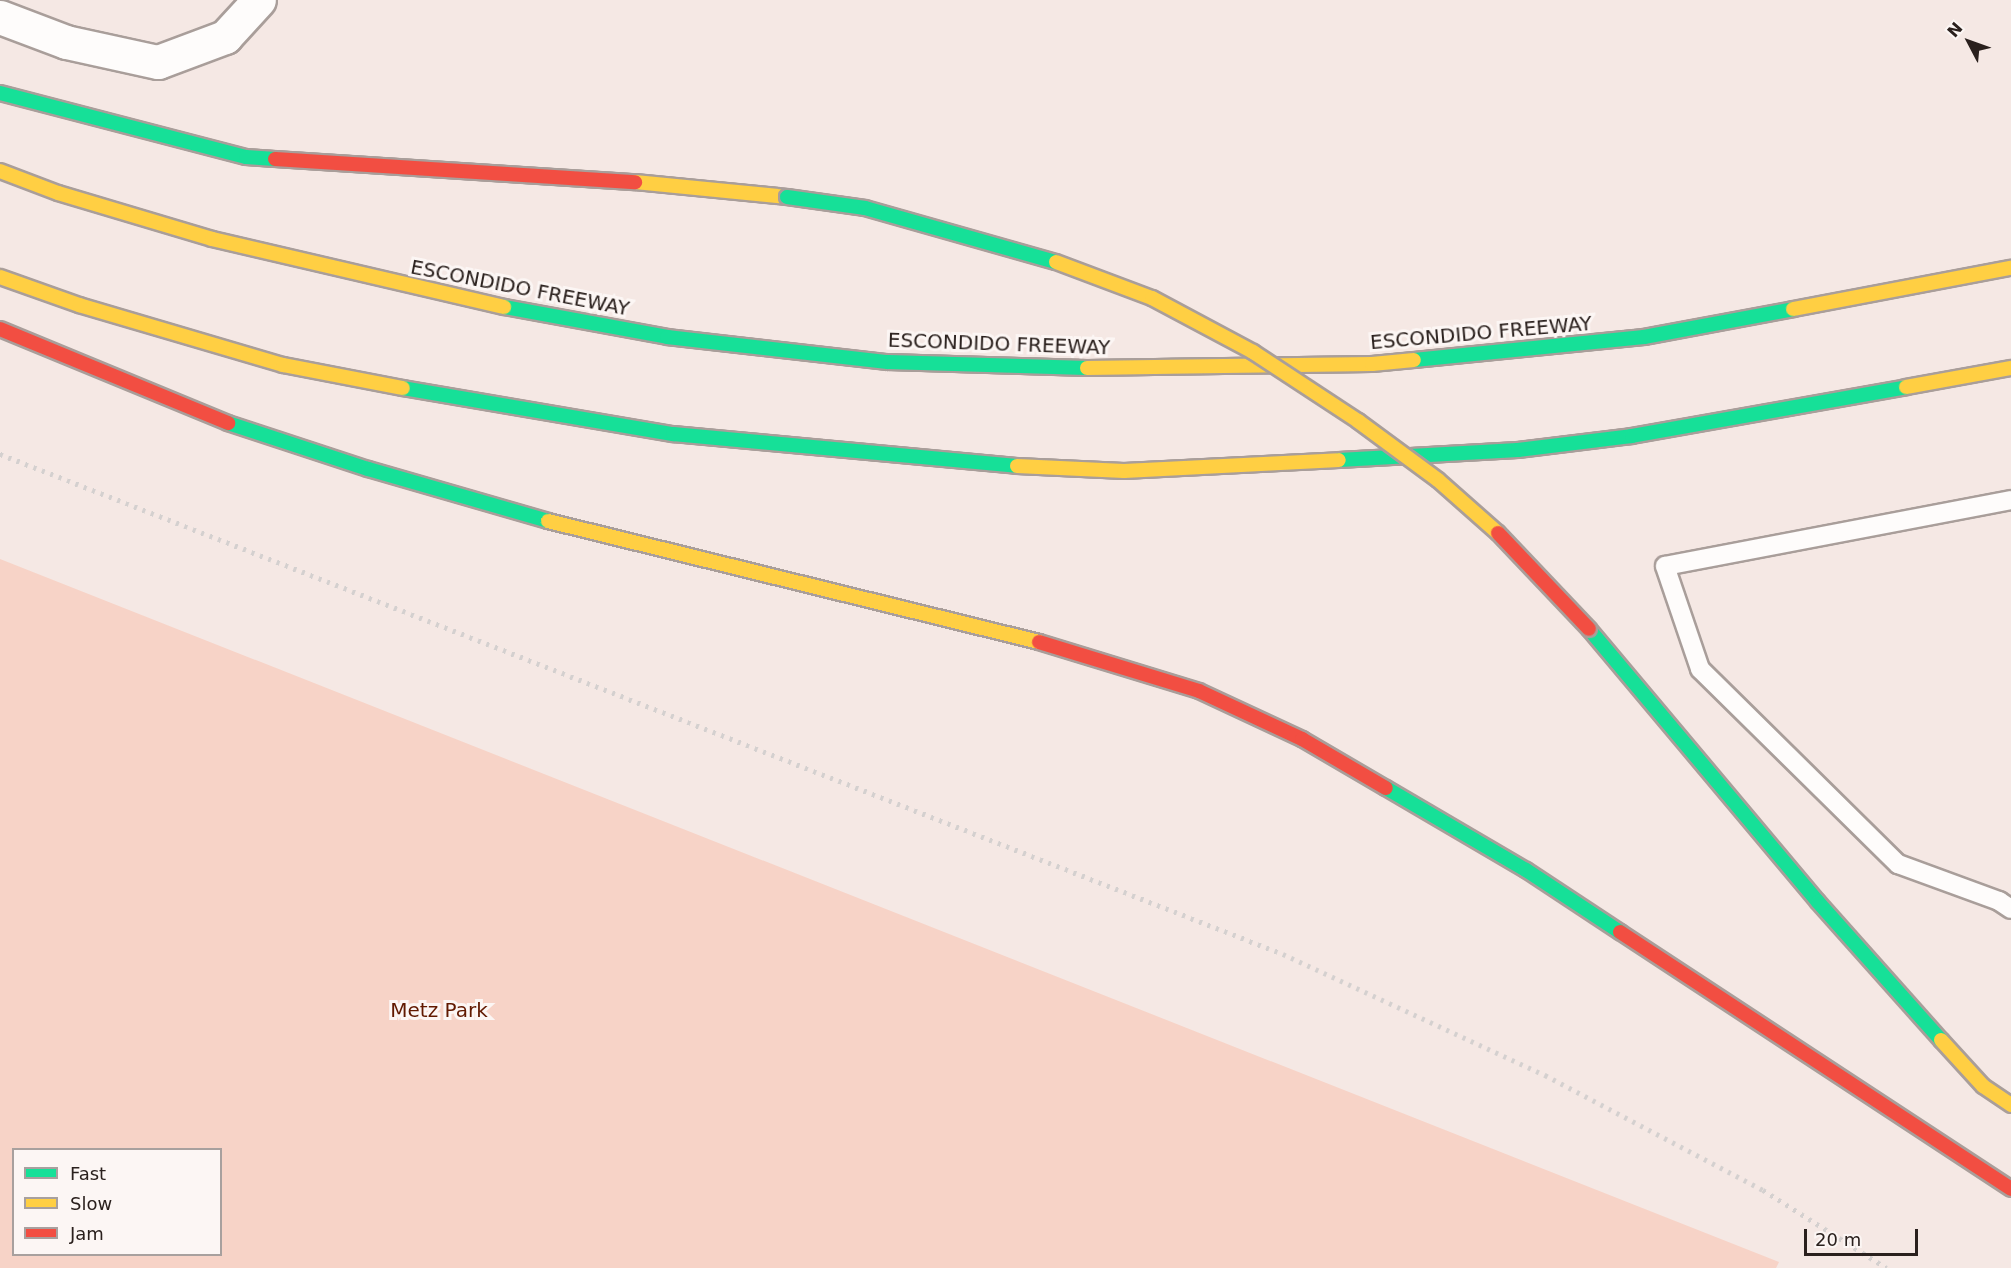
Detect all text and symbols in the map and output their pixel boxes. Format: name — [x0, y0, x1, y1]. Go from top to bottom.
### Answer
north arrow — [1939, 12, 1999, 72]
text: N — [1943, 19, 1967, 41]
street label: ESCONDIDO FREEWAY — [409, 255, 631, 321]
street label: ESCONDIDO FREEWAY — [1369, 311, 1593, 355]
street label: ESCONDIDO FREEWAY — [887, 328, 1111, 360]
park label: Metz Park — [390, 998, 488, 1022]
legend — [12, 1148, 222, 1256]
text: Fast — [70, 1163, 106, 1184]
text: Slow — [70, 1193, 112, 1214]
scale bar — [1807, 1217, 1921, 1255]
text: Jam — [70, 1223, 104, 1244]
text: 20 m — [1815, 1229, 1861, 1250]

